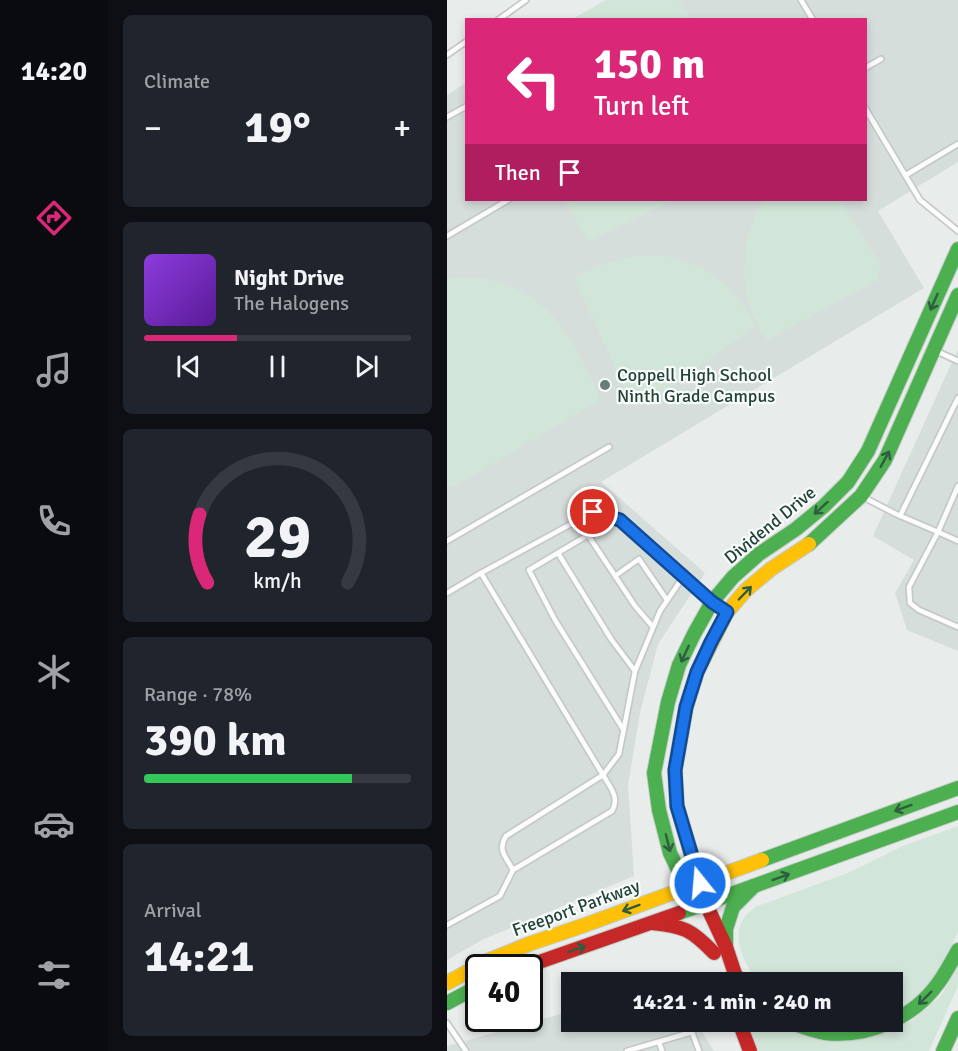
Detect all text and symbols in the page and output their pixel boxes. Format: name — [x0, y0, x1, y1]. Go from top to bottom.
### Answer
text: 150 m — [594, 39, 705, 90]
icon: left — [495, 42, 573, 120]
text: 14:20 — [21, 55, 87, 88]
text: Climate — [144, 69, 210, 94]
text: Turn left — [594, 90, 689, 123]
text: 19° — [244, 100, 311, 155]
text: − — [144, 108, 162, 149]
text: + — [393, 108, 411, 149]
icon: arrive — [553, 156, 586, 189]
text: Then — [495, 159, 541, 186]
icon: directions — [33, 197, 75, 239]
text: Night Drive — [234, 264, 344, 291]
text: The Halogens — [234, 291, 349, 316]
one-way arrow — [928, 293, 939, 311]
icon: music — [33, 349, 75, 391]
icon: previous — [172, 350, 205, 383]
icon: pause — [261, 350, 294, 383]
icon: next — [350, 350, 383, 383]
place label: Coppell High School Ninth Grade Campus — [617, 364, 775, 407]
marker: Coppell High School Ninth Grade Campus — [598, 378, 612, 392]
one-way arrow — [879, 451, 891, 468]
street label: Dividend Drive — [720, 481, 820, 569]
pin — [567, 486, 618, 537]
icon: arrive — [576, 495, 609, 528]
text: 29 — [244, 498, 311, 575]
icon: phone — [33, 500, 75, 542]
one-way arrow — [814, 501, 829, 515]
text: km/h — [253, 568, 302, 594]
one-way arrow — [738, 585, 753, 600]
one-way arrow — [678, 644, 690, 662]
icon: climate — [33, 651, 75, 693]
text: Range · 78% — [144, 682, 252, 707]
text: 390 km — [144, 713, 287, 768]
icon: car — [33, 803, 75, 845]
one-way arrow — [894, 804, 913, 815]
one-way arrow — [662, 833, 674, 852]
position arrow — [668, 851, 732, 915]
one-way arrow — [771, 870, 790, 881]
street label: Freeport Parkway — [509, 875, 643, 941]
text: Arrival — [144, 898, 202, 923]
one-way arrow — [622, 903, 641, 914]
text: 14:21 — [144, 929, 254, 984]
one-way arrow — [567, 942, 586, 953]
icon: filters — [33, 954, 75, 996]
speed limit sign: 40 — [465, 954, 543, 1032]
text: 14:21 · 1 min · 240 m — [632, 988, 832, 1015]
one-way arrow — [917, 991, 932, 1006]

